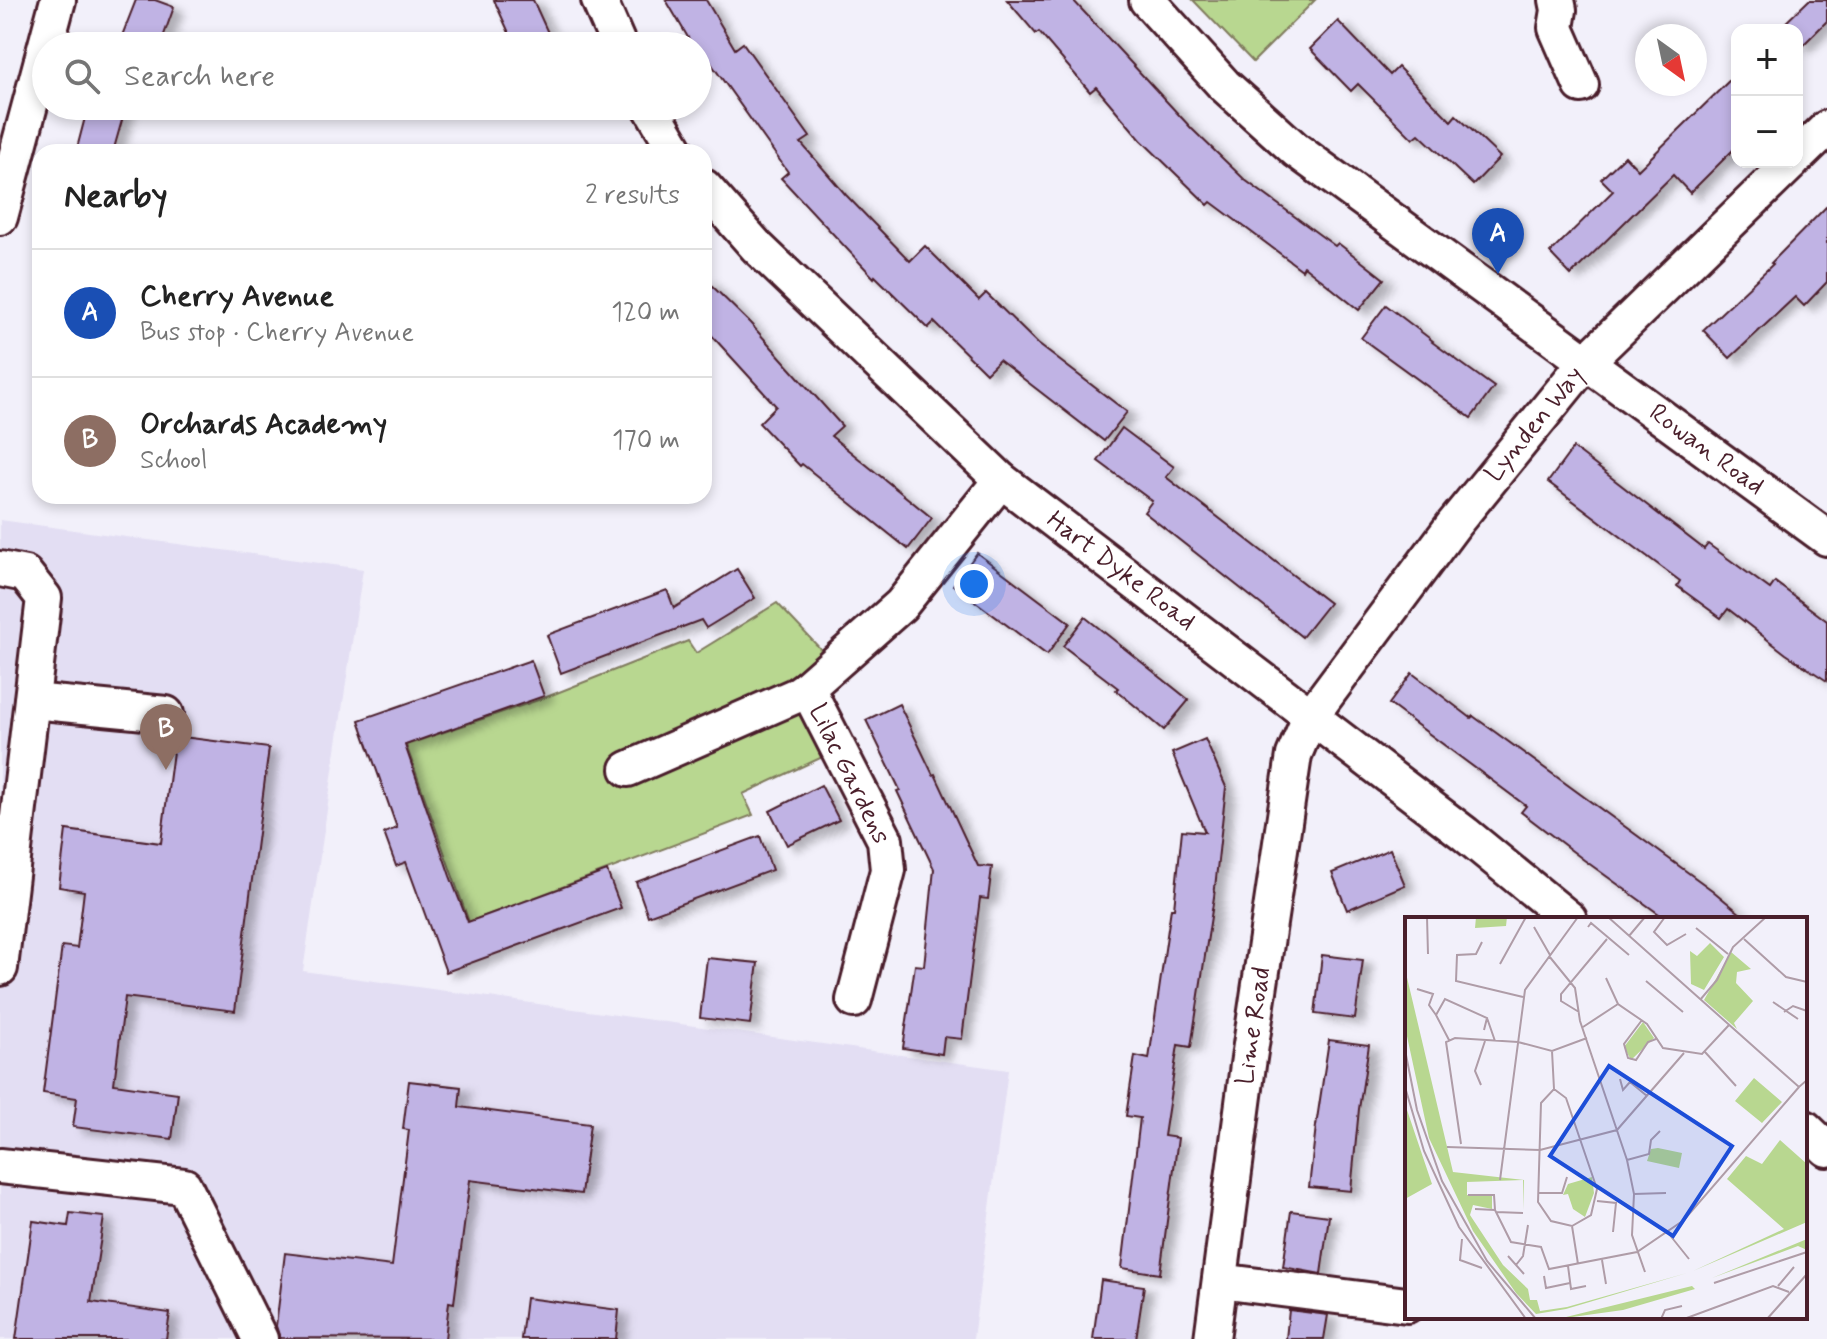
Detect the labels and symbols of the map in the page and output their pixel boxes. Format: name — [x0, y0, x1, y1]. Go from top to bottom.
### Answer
north arrow — [1635, 24, 1707, 96]
pin: A — [1472, 208, 1524, 274]
street label: Lynden Way — [1478, 360, 1592, 489]
street label: Rowan Road — [1642, 396, 1771, 503]
street label: Hart Dyke Road — [1039, 504, 1202, 639]
your location — [954, 564, 994, 604]
street label: Lilac Gardens — [800, 698, 898, 850]
pin: B — [140, 704, 192, 770]
inset map — [1405, 917, 1807, 1319]
street label: Lime Road — [1229, 965, 1279, 1087]

